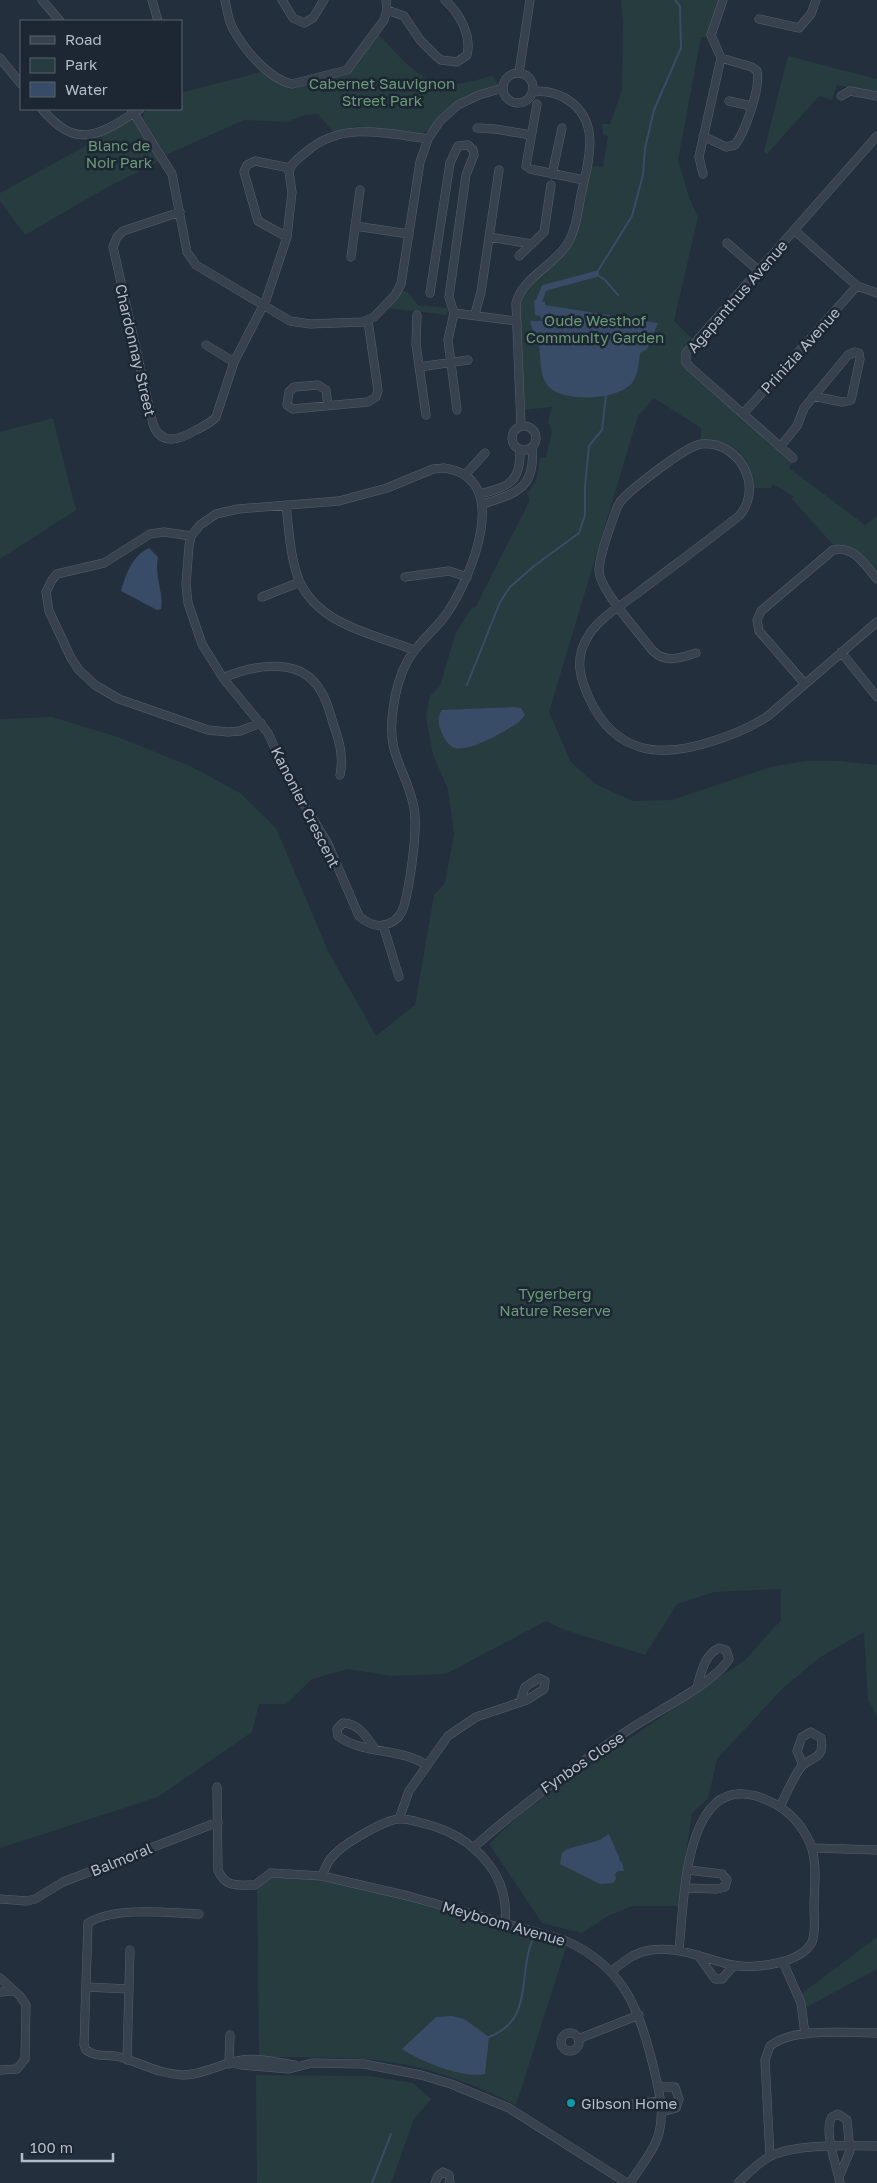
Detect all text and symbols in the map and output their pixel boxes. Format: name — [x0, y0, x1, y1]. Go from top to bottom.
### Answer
legend — [20, 20, 182, 110]
text: Road — [65, 30, 102, 48]
text: Park — [65, 55, 98, 73]
park label: Cabernet Sauvignon Street Park — [309, 74, 455, 109]
text: Water — [65, 80, 108, 98]
park label: Blanc de Noir Park — [86, 136, 153, 171]
street label: Agapanthus Avenue — [683, 236, 791, 356]
street label: Chardonnay Street — [112, 282, 160, 418]
street label: Prinizia Avenue — [757, 303, 844, 397]
park label: Oude Westhof Community Garden — [526, 311, 664, 346]
street label: Kanonier Crescent — [268, 744, 344, 870]
park label: Tygerberg Nature Reserve — [499, 1284, 611, 1319]
street label: Fynbos Close — [537, 1727, 627, 1797]
street label: Balmoral — [88, 1838, 154, 1879]
street label: Meyboom Avenue — [441, 1897, 568, 1949]
place label: Gibson Home — [581, 2094, 677, 2112]
marker: Gibson Home — [565, 2097, 577, 2109]
scale bar — [22, 2130, 114, 2162]
text: 100 m — [30, 2138, 73, 2156]

